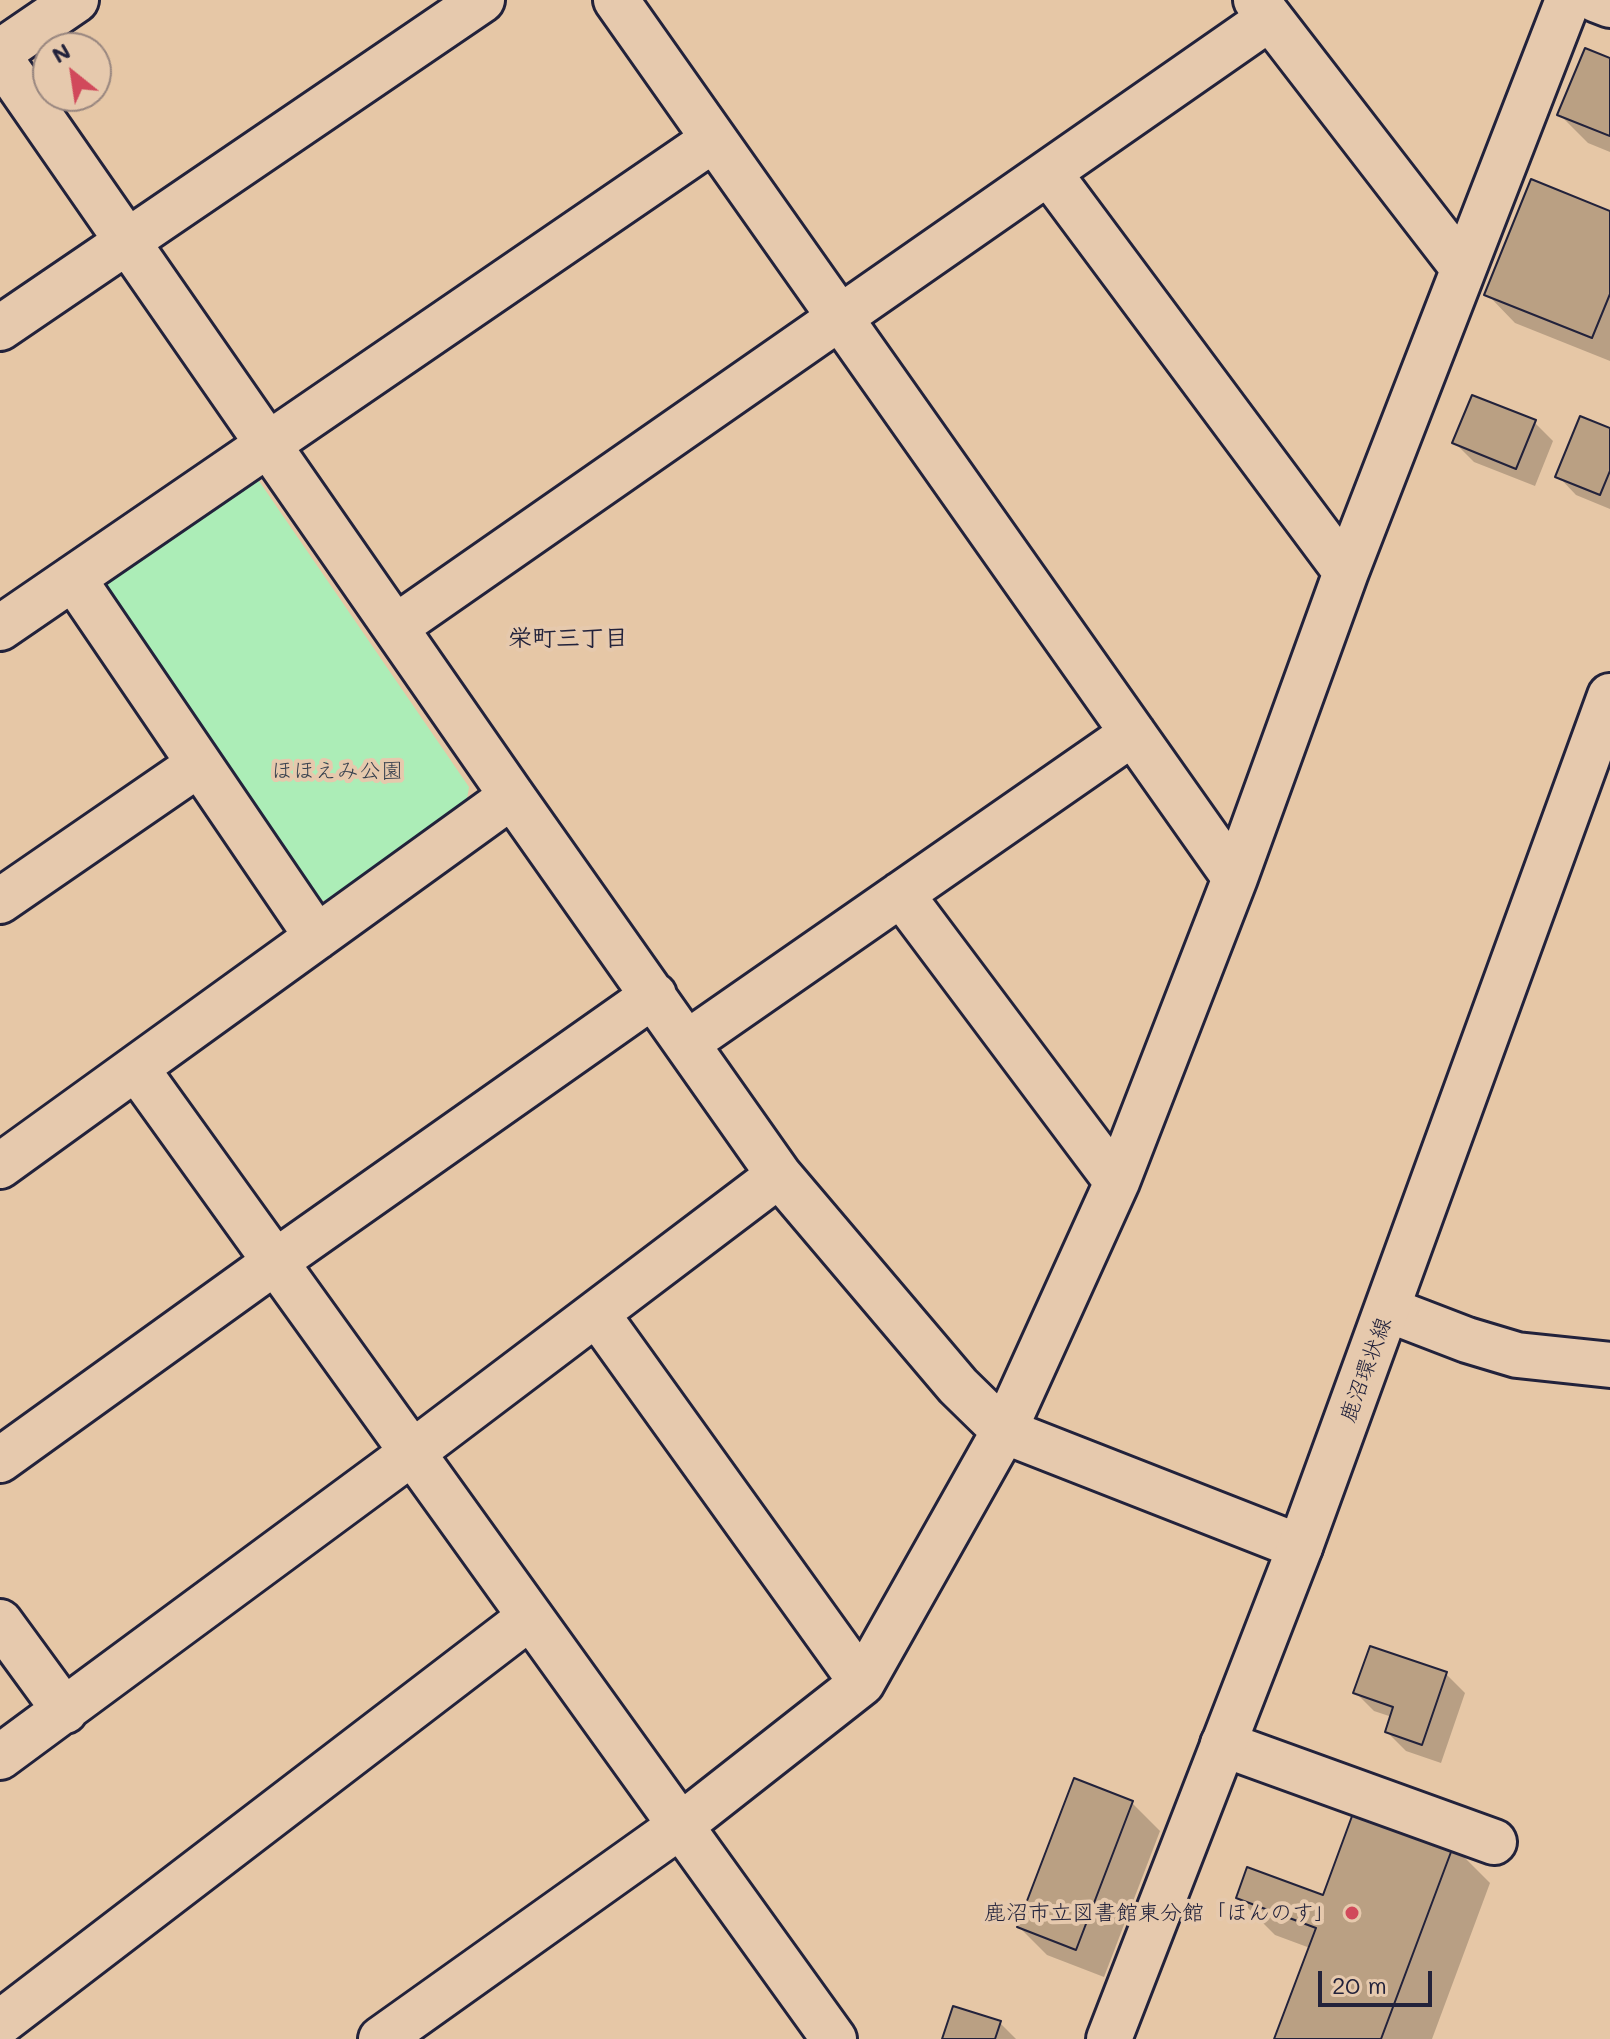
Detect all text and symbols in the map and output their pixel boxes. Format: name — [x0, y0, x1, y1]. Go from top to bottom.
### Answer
north arrow — [32, 32, 112, 112]
text: N — [46, 36, 75, 69]
district label: 栄町三丁目 — [508, 625, 628, 653]
park label: ほほえみ公園 — [271, 758, 403, 784]
street label: 鹿沼環状線 — [1335, 1314, 1397, 1426]
place label: 鹿沼市立図書館東分館「ほんのす」 — [984, 1900, 1336, 1926]
marker: 鹿沼市立図書館東分館「ほんのす」 — [1343, 1904, 1361, 1922]
scale bar — [1322, 1955, 1436, 2005]
text: 20 m — [1332, 1969, 1387, 2000]

